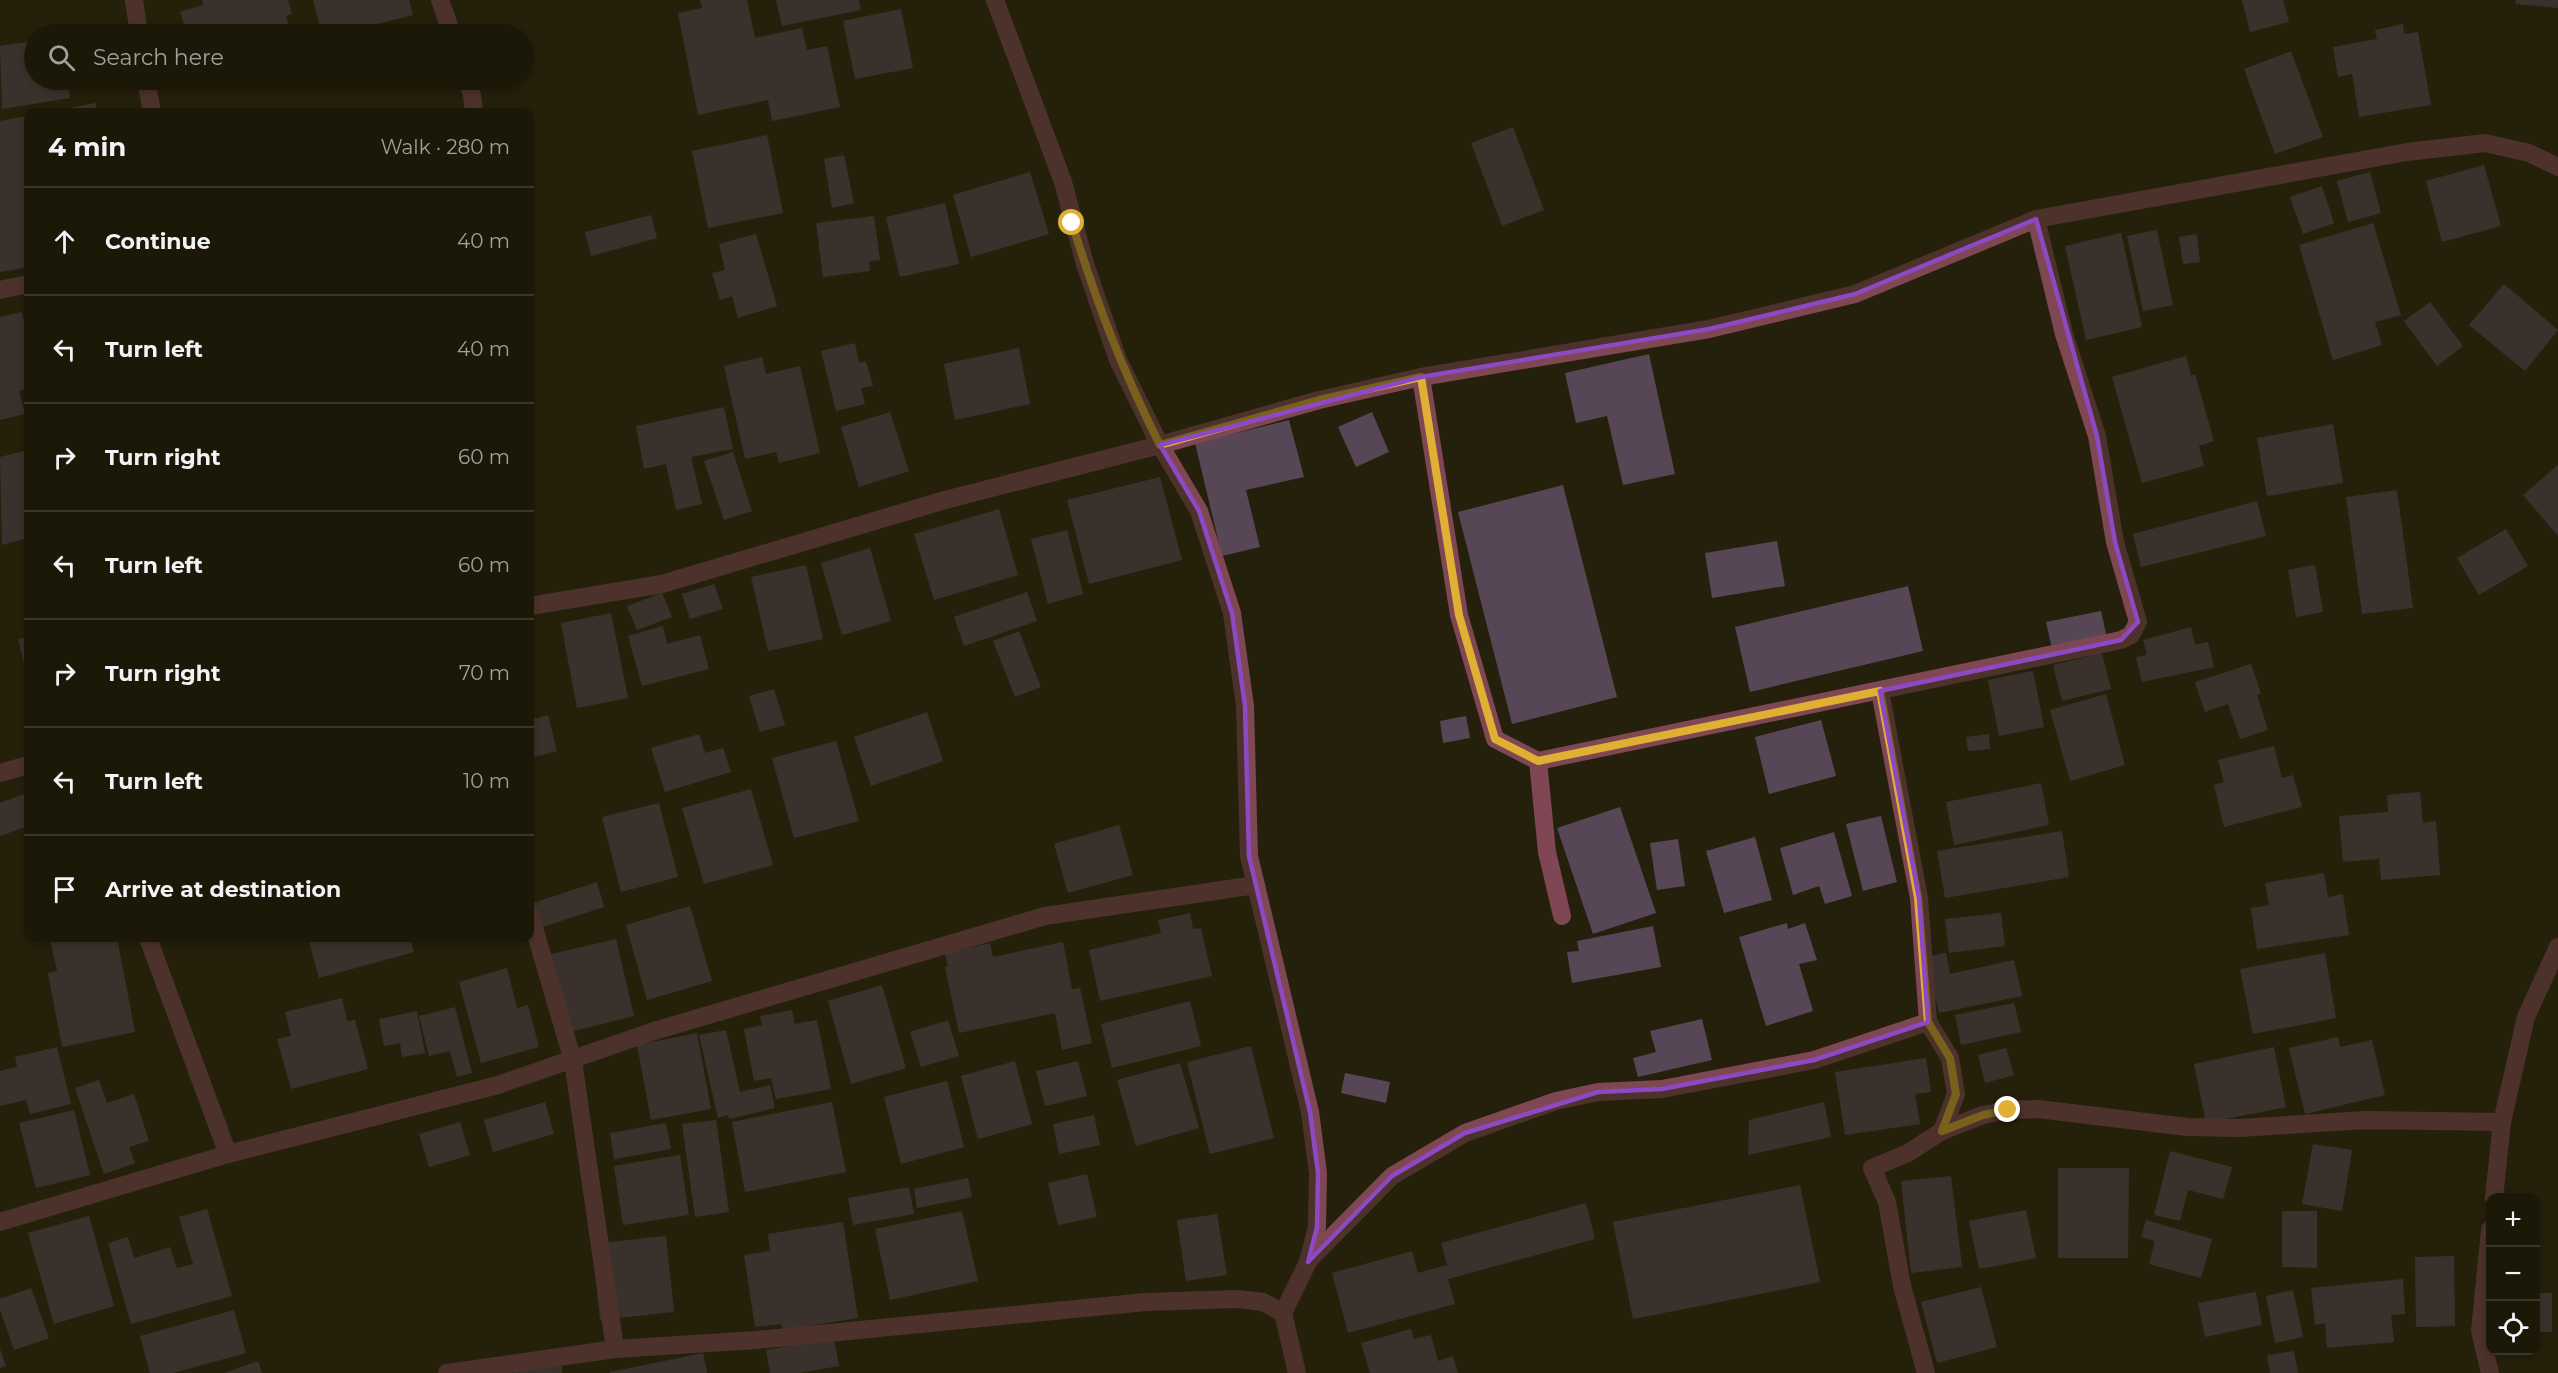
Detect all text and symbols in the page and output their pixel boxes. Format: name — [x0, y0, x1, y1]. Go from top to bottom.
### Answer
search box — [24, 24, 534, 90]
icon: search — [45, 41, 78, 74]
text: Search here — [93, 44, 224, 71]
text: 4 min — [48, 131, 126, 163]
text: Walk · 280 m — [380, 135, 510, 159]
route start — [1058, 209, 1084, 235]
icon: ahead — [48, 225, 81, 258]
text: Continue — [105, 228, 211, 255]
text: 40 m — [457, 229, 510, 253]
icon: left — [48, 333, 81, 366]
text: Turn left — [105, 336, 203, 363]
text: 40 m — [457, 337, 510, 361]
icon: right — [48, 441, 81, 474]
text: Turn right — [105, 444, 220, 471]
text: 60 m — [458, 445, 510, 469]
icon: left — [48, 549, 81, 582]
text: Turn left — [105, 552, 203, 579]
text: 60 m — [458, 553, 510, 577]
icon: right — [48, 657, 81, 690]
text: Turn right — [105, 660, 220, 687]
text: 70 m — [459, 661, 510, 685]
icon: left — [48, 765, 81, 798]
text: Turn left — [105, 768, 203, 795]
text: 10 m — [463, 769, 510, 793]
icon: arrive — [48, 873, 81, 906]
text: Arrive at destination — [105, 876, 341, 903]
route end — [1994, 1096, 2020, 1122]
map controls — [2486, 1193, 2540, 1355]
button: + — [2486, 1193, 2540, 1247]
button: − — [2486, 1247, 2540, 1301]
button: locate — [2486, 1301, 2540, 1355]

